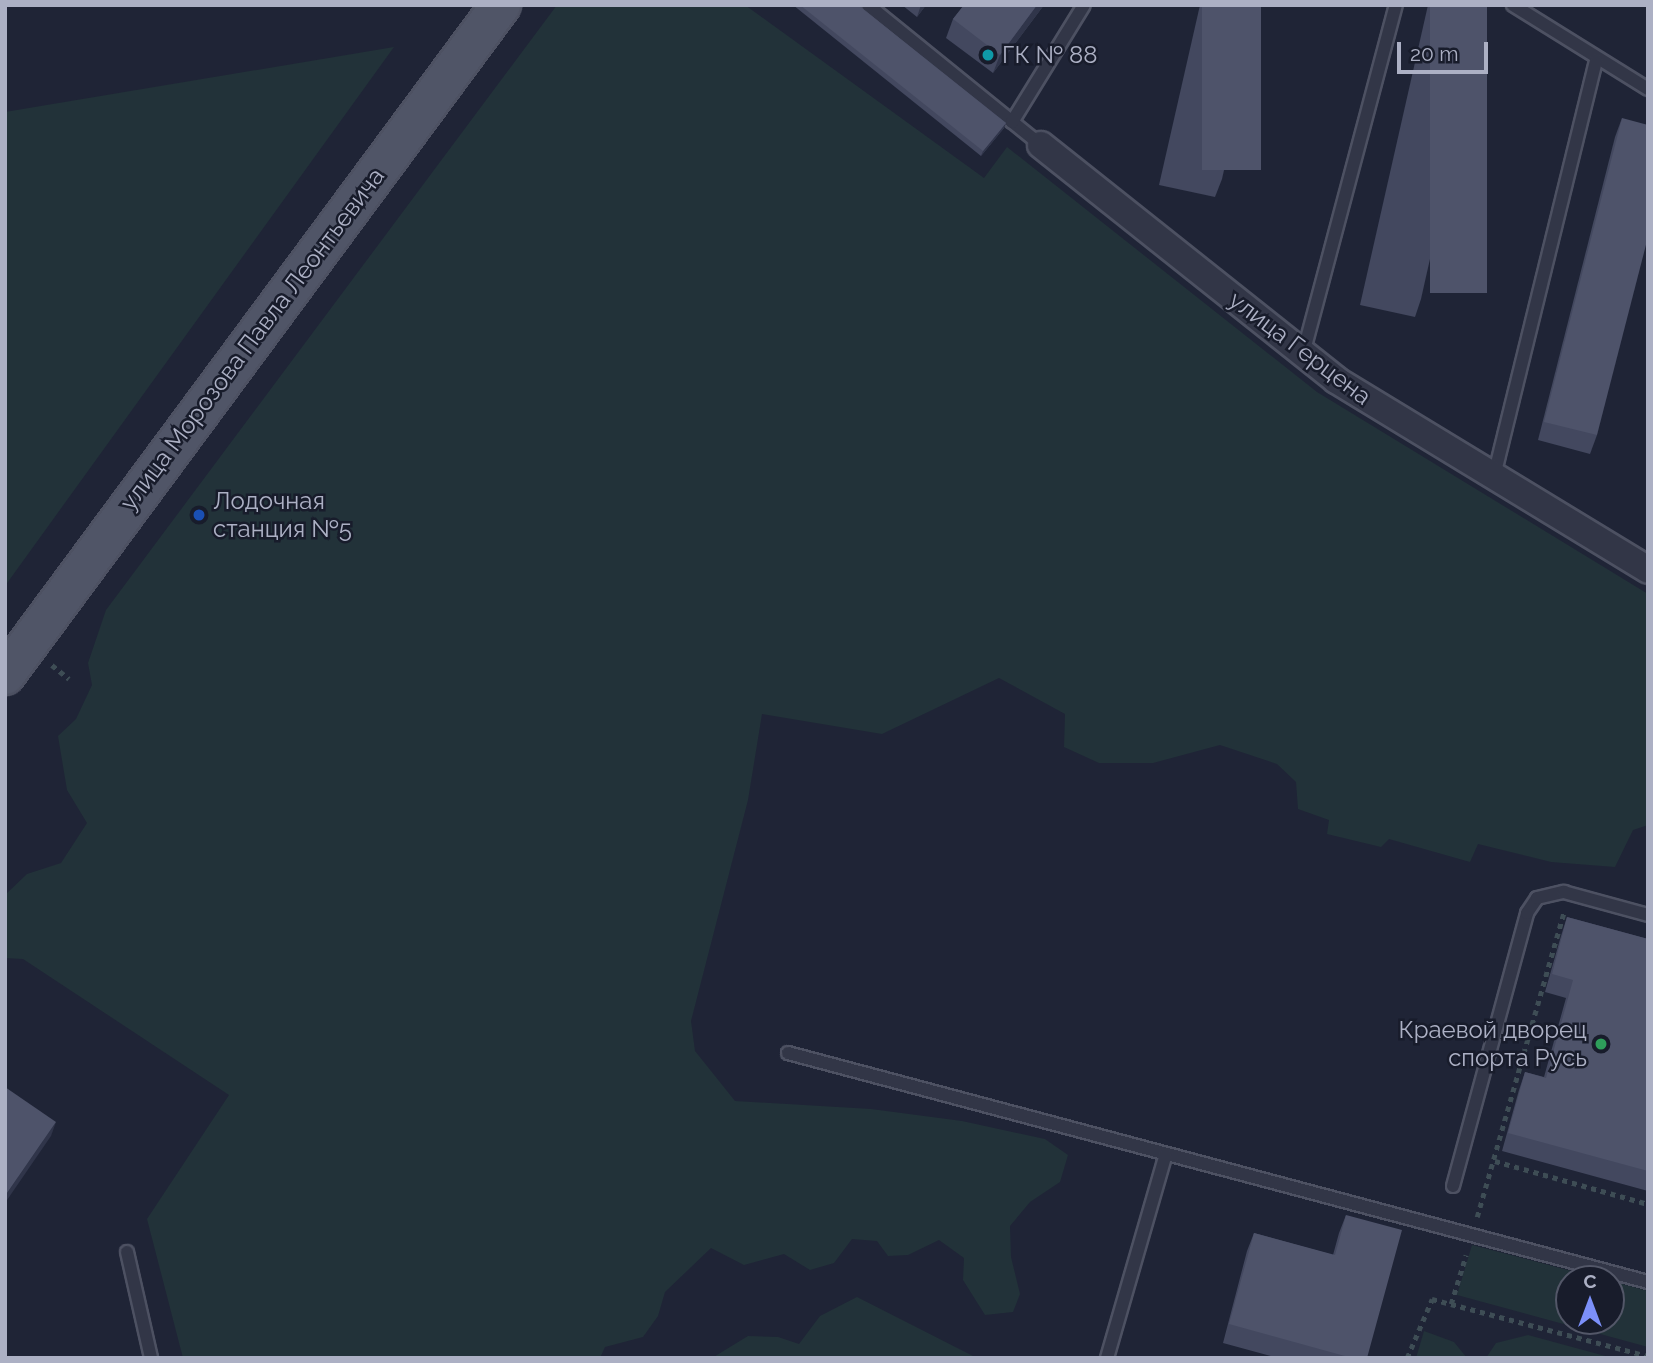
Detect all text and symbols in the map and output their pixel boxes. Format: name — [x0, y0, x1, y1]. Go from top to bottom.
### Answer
scale bar — [1401, 28, 1492, 72]
place label: ГК № 88 — [1002, 41, 1098, 69]
text: 20 m — [1410, 41, 1458, 66]
marker: ГК № 88 — [980, 47, 996, 63]
street label: улица Морозова Павла Леонтьевича — [114, 162, 390, 516]
street label: улица Герцена — [1223, 285, 1377, 411]
place label: Лодочная станция №5 — [213, 487, 352, 543]
marker: Лодочная станция №5 — [191, 507, 207, 523]
place label: Краевой дворец спорта Русь — [1398, 1016, 1587, 1072]
marker: Краевой дворец спорта Русь — [1593, 1036, 1609, 1052]
north arrow — [1555, 1265, 1625, 1335]
text: С — [1583, 1270, 1597, 1292]

